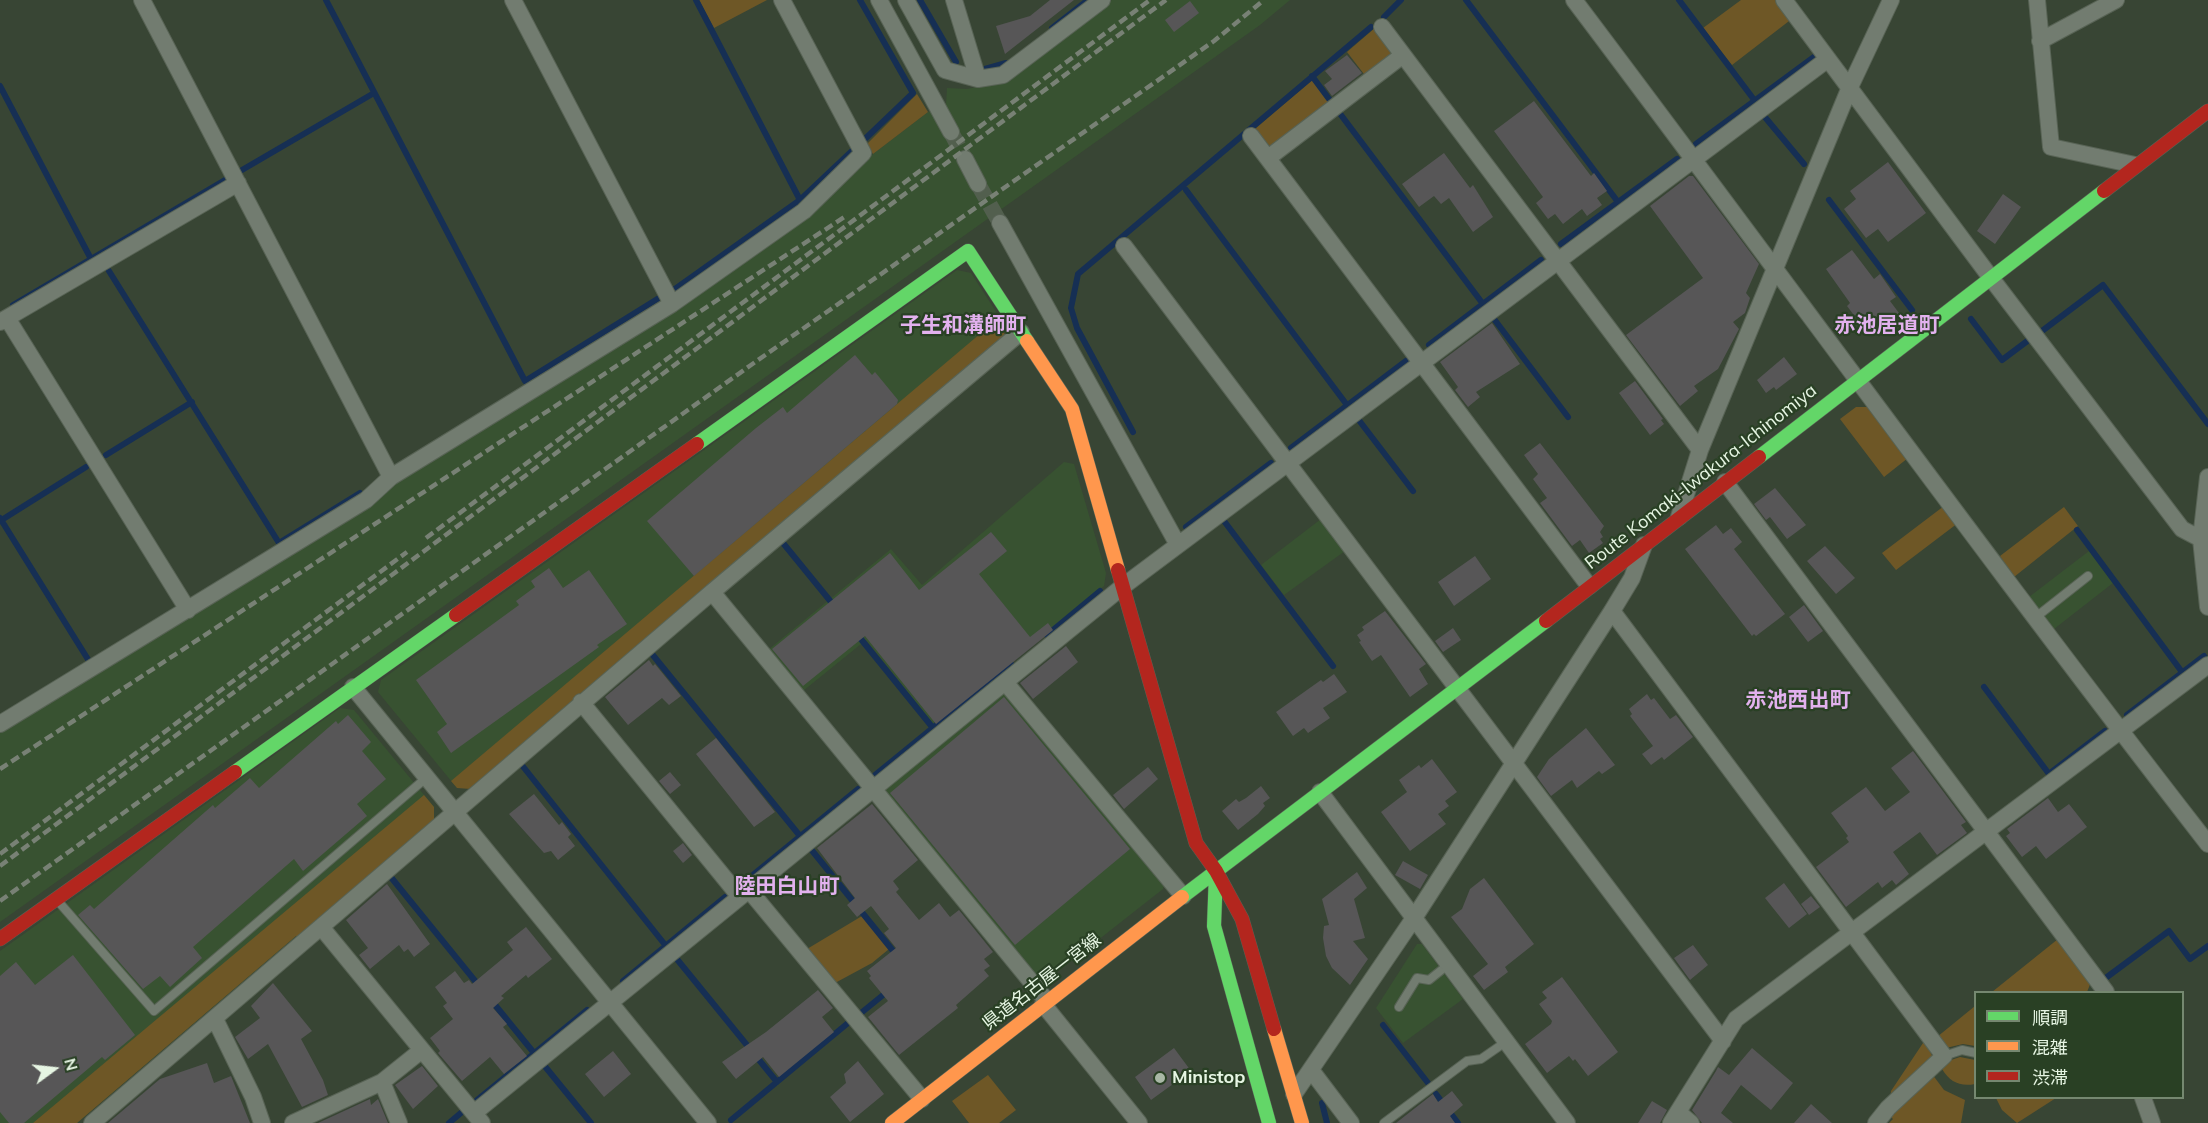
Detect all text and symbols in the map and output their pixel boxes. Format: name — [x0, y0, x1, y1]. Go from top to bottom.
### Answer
district label: 子生和溝師町 — [900, 313, 1026, 339]
district label: 赤池居道町 — [1835, 313, 1939, 339]
street label: Route Komaki-Iwakura-Ichinomiya — [1581, 380, 1821, 574]
district label: 赤池西出町 — [1746, 688, 1850, 714]
district label: 陸田白山町 — [735, 874, 839, 900]
street label: 県道名古屋一宮線 — [979, 929, 1105, 1035]
legend — [1974, 991, 2184, 1099]
text: 順調 — [2032, 1006, 2068, 1029]
text: 混雑 — [2032, 1036, 2068, 1059]
north arrow — [24, 1039, 84, 1099]
text: N — [60, 1056, 83, 1073]
text: 渋滞 — [2032, 1066, 2068, 1089]
place label: Ministop — [1172, 1067, 1245, 1089]
marker: Ministop — [1153, 1071, 1167, 1085]

